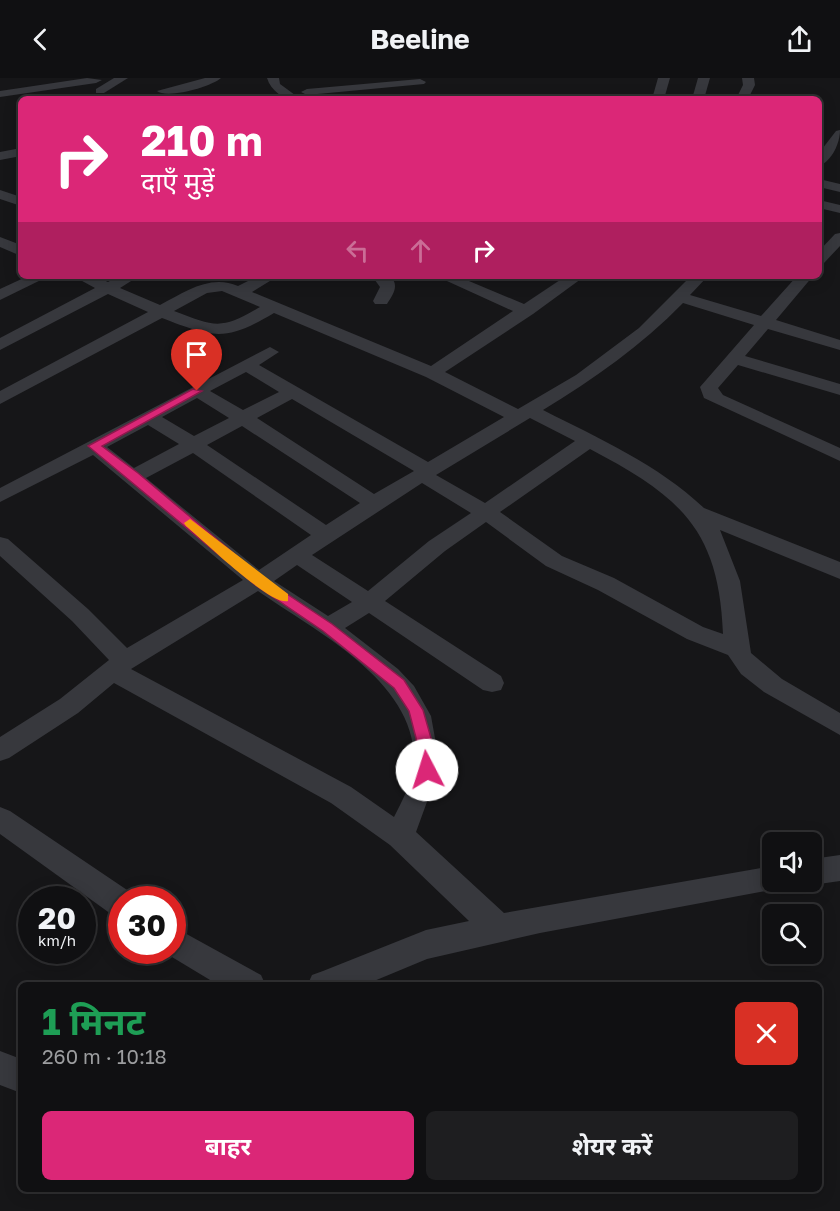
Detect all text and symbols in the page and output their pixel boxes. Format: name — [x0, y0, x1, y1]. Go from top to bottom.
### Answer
icon: back — [24, 23, 57, 56]
text: Beeline — [370, 23, 470, 55]
icon: share — [783, 23, 816, 56]
text: 210 m — [141, 115, 263, 165]
icon: right — [42, 120, 120, 198]
text: दाएँ मुड़ें — [141, 166, 215, 198]
icon: left — [341, 234, 374, 267]
icon: ahead — [404, 234, 437, 267]
icon: right — [467, 234, 500, 267]
pin — [171, 329, 222, 391]
icon: arrive — [180, 338, 213, 371]
position arrow — [395, 738, 459, 802]
map controls — [762, 832, 822, 964]
button: sound — [762, 832, 822, 892]
speed limit sign: 30 — [108, 886, 186, 964]
text: 20 — [38, 900, 76, 936]
button: search — [762, 904, 822, 964]
text: km/h — [38, 931, 76, 949]
text: 1 मिनट — [42, 1000, 145, 1043]
button: close — [735, 1002, 798, 1065]
text: 260 m · 10:18 — [42, 1044, 167, 1068]
button: बाहर — [42, 1111, 414, 1180]
button: शेयर करें — [426, 1111, 798, 1180]

